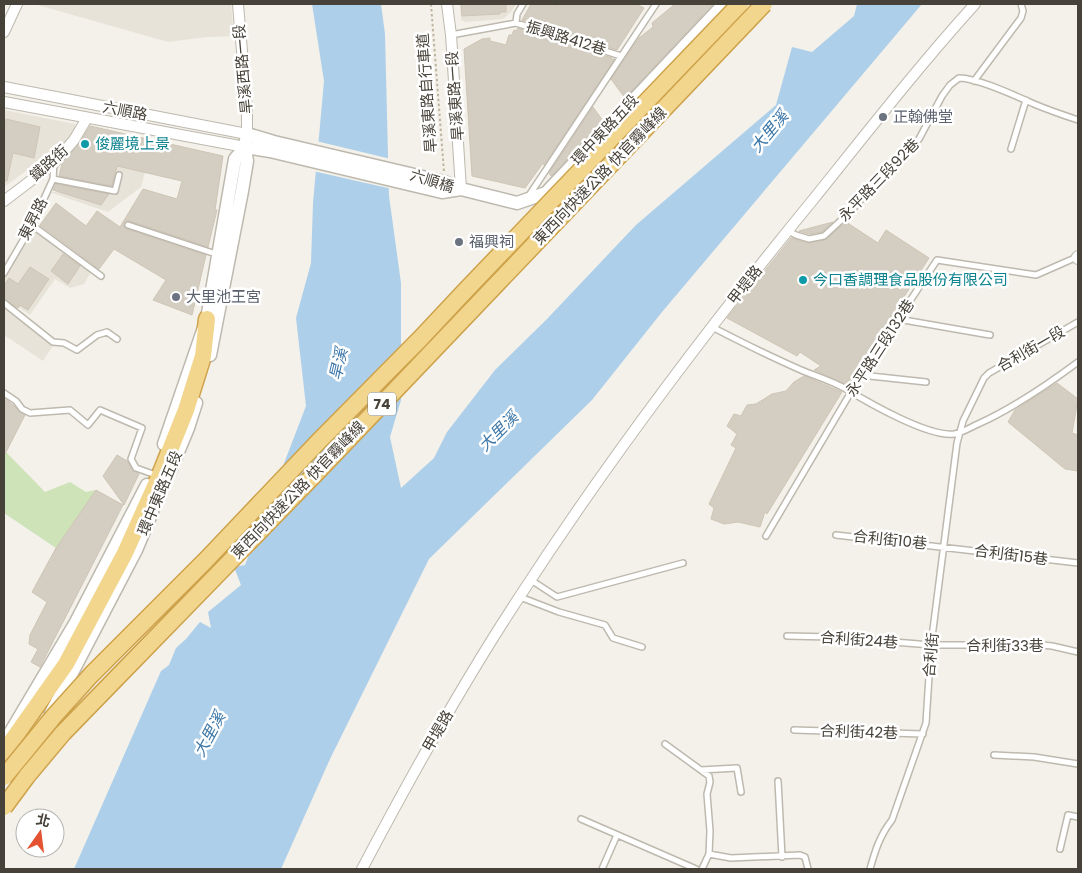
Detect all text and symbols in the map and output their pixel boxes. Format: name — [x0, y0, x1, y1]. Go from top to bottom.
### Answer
street label: 振興路412巷 — [523, 15, 609, 60]
street label: 旱溪西路一段 — [228, 23, 257, 115]
street label: 旱溪東路自行車道 — [412, 32, 441, 154]
street label: 旱溪東路一段 — [441, 50, 468, 142]
street label: 環中東路五段 — [566, 90, 643, 170]
street label: 六順路 — [101, 96, 149, 125]
street label: 東西向快速公路 快官霧峰線 — [528, 102, 671, 249]
water label: 大里溪 — [745, 104, 795, 157]
place label: 正翰佛堂 — [893, 106, 953, 127]
marker: 正翰佛堂 — [877, 111, 889, 123]
place label: 俊麗境上景 — [95, 133, 170, 154]
street label: 永平路三段92巷 — [834, 133, 924, 226]
marker: 俊麗境上景 — [79, 138, 91, 150]
street label: 鐵路街 — [25, 140, 72, 185]
street label: 六順橋 — [408, 164, 457, 197]
street label: 東昇路 — [13, 194, 52, 244]
place label: 福興祠 — [469, 231, 514, 252]
marker: 福興祠 — [453, 236, 465, 248]
street label: 甲堤路 — [722, 260, 767, 309]
place label: 今口香調理食品股份有限公司 — [813, 269, 1008, 290]
marker: 今口香調理食品股份有限公司 — [797, 274, 809, 286]
place label: 大里池王宮 — [186, 286, 261, 307]
marker: 大里池王宮 — [170, 291, 182, 303]
street label: 永平路三段132巷 — [840, 295, 919, 401]
street label: 合利街一段 — [993, 321, 1068, 376]
water label: 旱溪 — [324, 344, 354, 382]
road number: 74 — [368, 392, 396, 416]
water label: 大里溪 — [473, 405, 525, 456]
street label: 東西向快速公路 快官霧峰線 — [226, 416, 369, 563]
street label: 環中東路五段 — [132, 447, 187, 538]
street label: 合利街10巷 — [852, 525, 928, 554]
street label: 合利街15巷 — [973, 540, 1049, 569]
street label: 合利街24巷 — [819, 626, 899, 653]
street label: 合利街 — [918, 632, 943, 678]
street label: 合利街33巷 — [966, 635, 1044, 656]
water label: 大里溪 — [188, 706, 232, 761]
street label: 甲堤路 — [417, 706, 458, 755]
street label: 合利街42巷 — [820, 720, 898, 743]
north arrow — [15, 808, 65, 858]
text: 北 — [34, 809, 52, 832]

